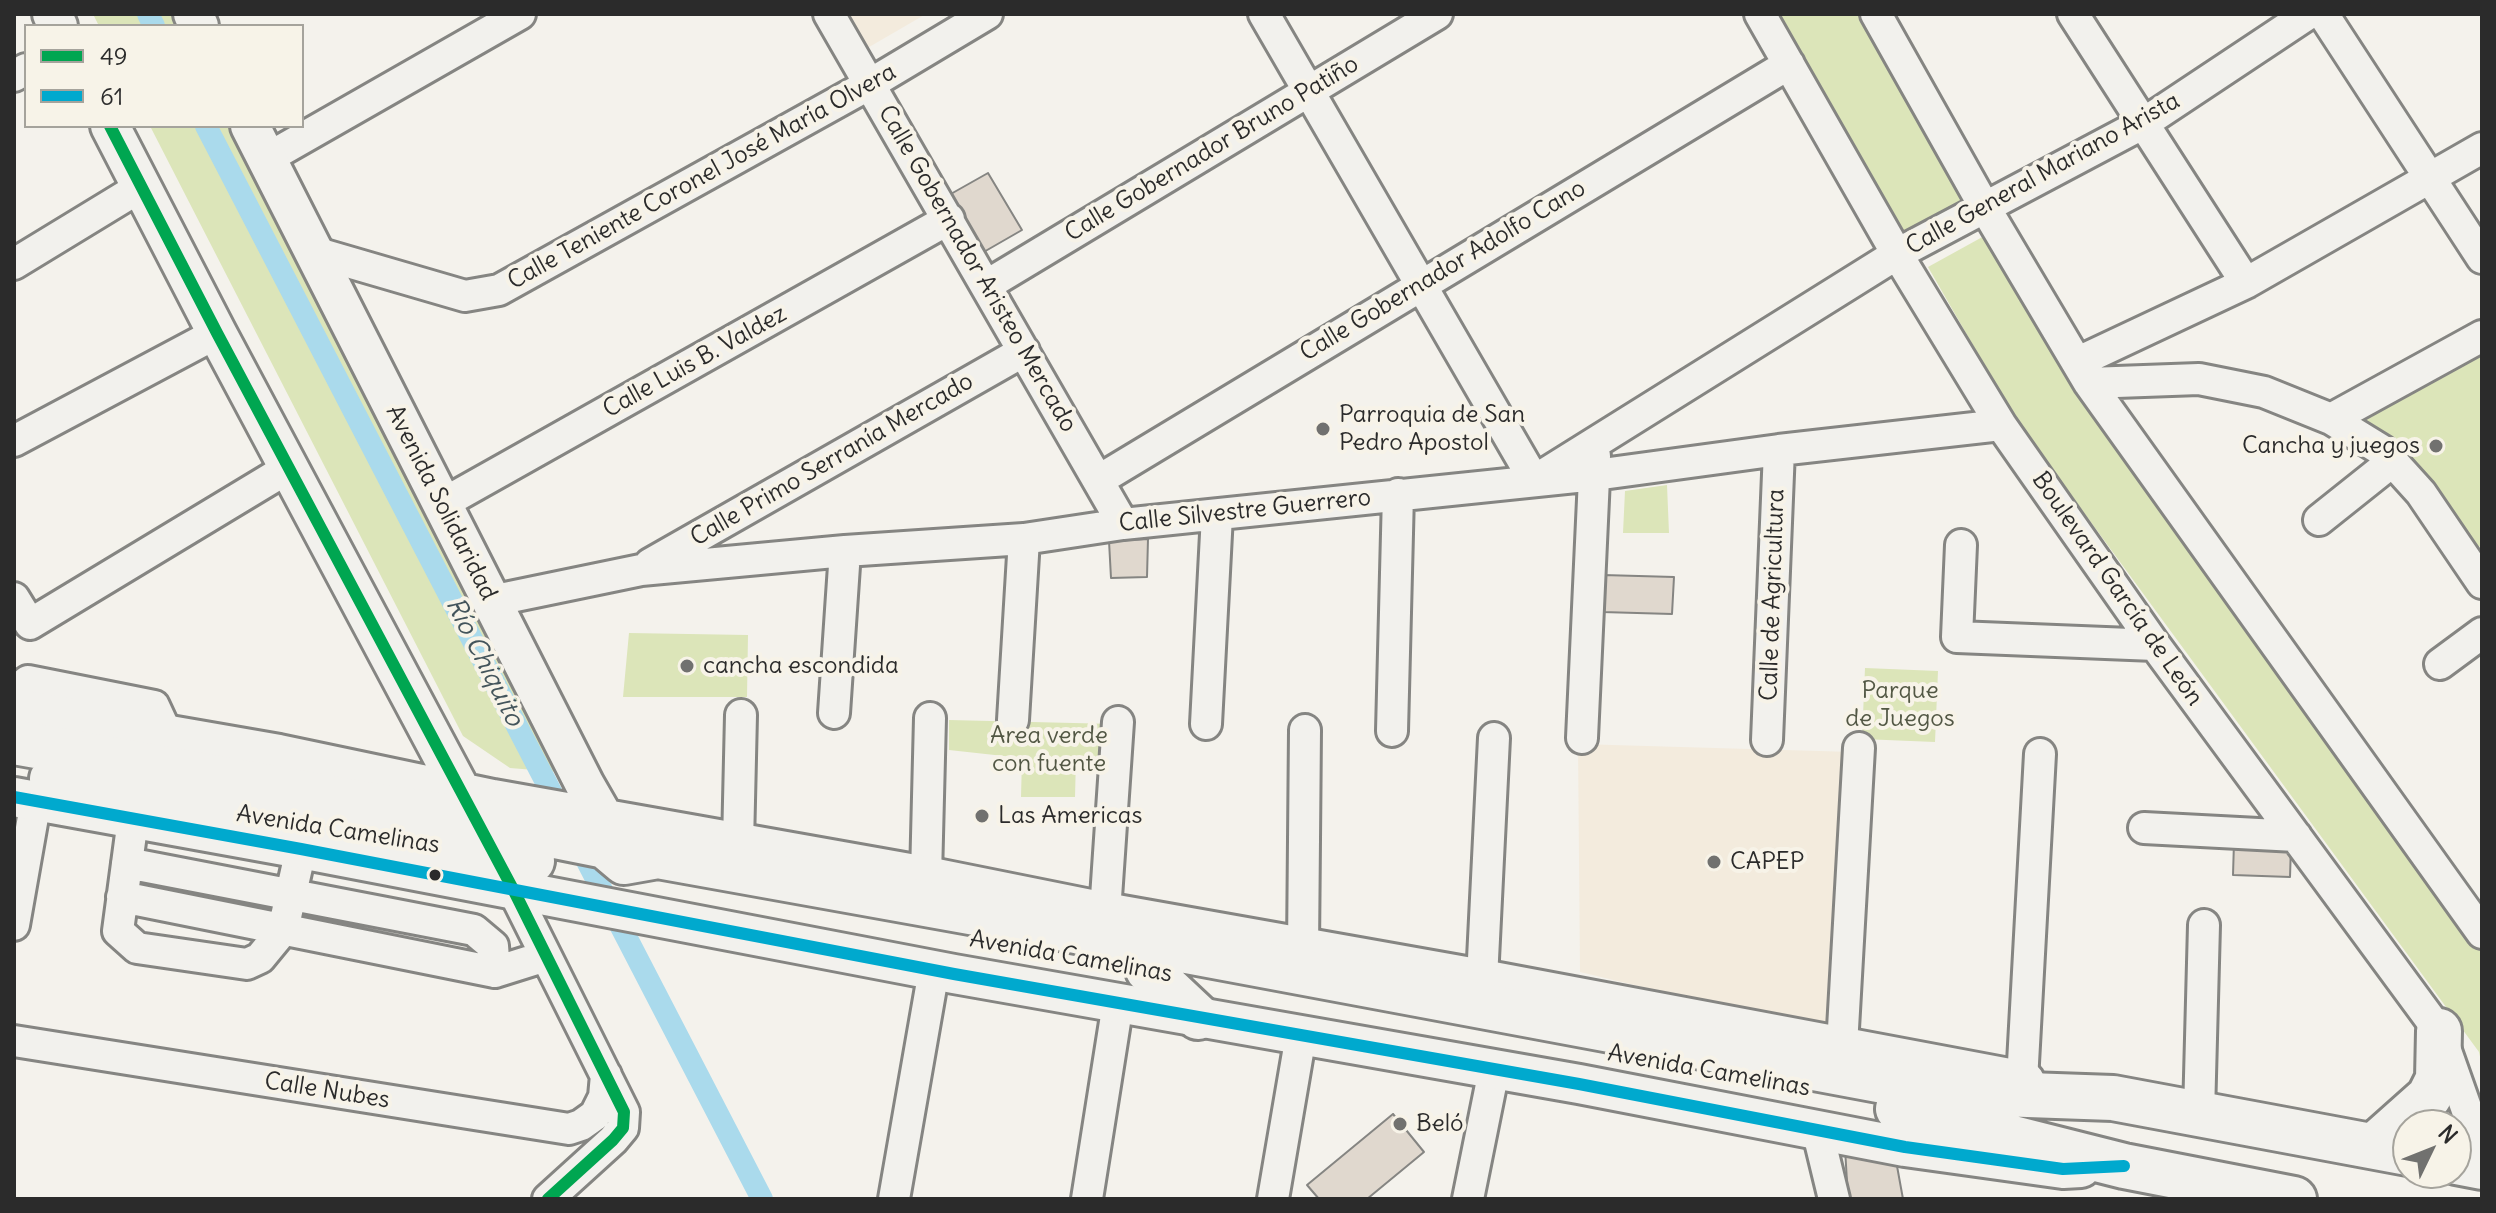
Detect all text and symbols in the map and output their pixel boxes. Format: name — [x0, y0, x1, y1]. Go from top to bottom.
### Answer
legend — [24, 24, 304, 128]
text: 49 — [100, 41, 128, 71]
street label: Calle Gobernador Bruno Patiño — [1060, 50, 1364, 248]
street label: Calle Teniente Coronel José María Olvera — [503, 58, 901, 296]
text: 61 — [100, 81, 123, 111]
street label: Calle General Mariano Arista — [1901, 87, 2185, 261]
street label: Calle Gobernador Aristeo Mercado — [871, 100, 1083, 438]
street label: Calle Gobernador Adolfo Cano — [1295, 174, 1591, 368]
street label: Calle Luis B. Valdez — [598, 300, 792, 424]
street label: Calle Primo Serranía Mercado — [686, 367, 978, 553]
street label: Avenida Solidaridad — [379, 401, 503, 605]
place label: Parroquia de San Pedro Apostol — [1339, 401, 1525, 457]
marker: Parroquia de San Pedro Apostol — [1314, 420, 1332, 438]
place label: Cancha y juegos — [2242, 432, 2420, 460]
marker: Cancha y juegos — [2427, 437, 2445, 455]
street label: Boulevard García de León — [2025, 466, 2209, 712]
street label: Calle Silvestre Guerrero — [1118, 483, 1372, 539]
street label: Calle de Agricultura — [1755, 488, 1791, 702]
water label: Río Chiquito — [438, 593, 530, 731]
place label: cancha escondida — [703, 652, 899, 680]
marker: cancha escondida — [678, 657, 696, 675]
park label: Parque de Juegos — [1845, 677, 1955, 733]
park label: Area verde con fuente — [990, 722, 1108, 778]
street label: Avenida Camelinas — [234, 800, 442, 860]
place label: Las Americas — [998, 802, 1142, 830]
marker: Las Americas — [973, 807, 991, 825]
place label: CAPEP — [1730, 848, 1804, 876]
marker: CAPEP — [1705, 853, 1723, 871]
unlabelled marker — [427, 867, 443, 883]
street label: Avenida Camelinas — [967, 925, 1175, 989]
street label: Avenida Camelinas — [1605, 1039, 1813, 1103]
street label: Calle Nubes — [262, 1067, 392, 1115]
north arrow — [2392, 1109, 2472, 1189]
place label: Beló — [1416, 1110, 1464, 1138]
marker: Beló — [1391, 1115, 1409, 1133]
text: N — [2433, 1119, 2464, 1149]

